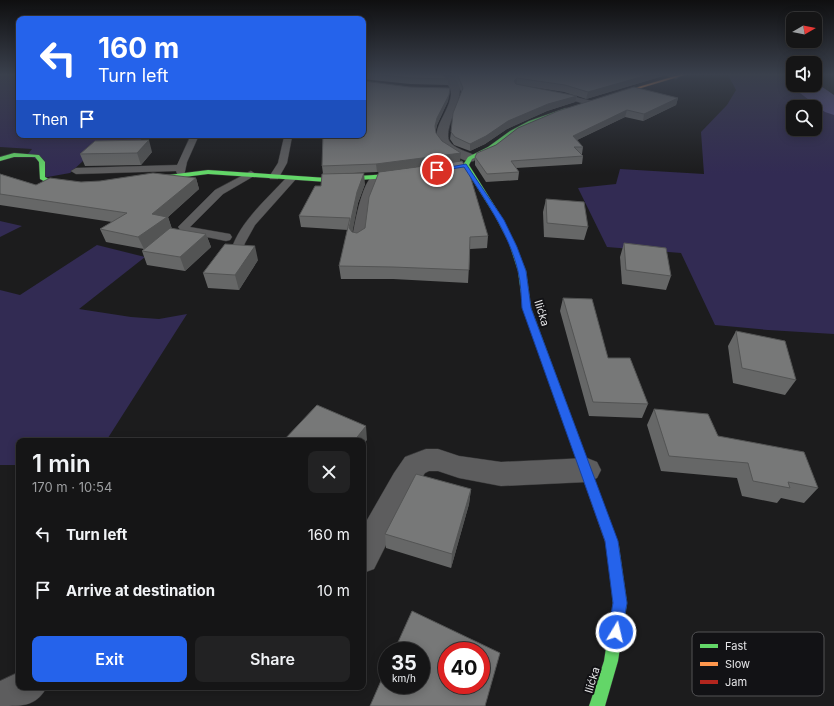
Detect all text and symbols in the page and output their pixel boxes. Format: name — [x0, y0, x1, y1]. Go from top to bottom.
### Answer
north arrow — [786, 12, 822, 48]
map controls — [786, 12, 822, 136]
text: 160 m — [98, 31, 179, 65]
icon: left — [32, 32, 84, 84]
button: sound — [786, 56, 822, 92]
text: Turn left — [98, 65, 168, 86]
button: search — [786, 100, 822, 136]
icon: arrive — [76, 108, 98, 130]
text: Then — [32, 110, 68, 129]
pin — [420, 153, 454, 187]
icon: arrive — [426, 159, 448, 181]
street label: Ilićka — [531, 298, 553, 328]
text: 1 min — [32, 449, 91, 478]
button: close — [308, 451, 350, 493]
text: 170 m · 10:54 — [32, 479, 112, 495]
icon: left — [32, 523, 54, 545]
text: Turn left — [66, 525, 127, 544]
text: 160 m — [308, 525, 350, 544]
icon: arrive — [32, 579, 54, 601]
text: Arrive at destination — [66, 581, 215, 600]
text: 10 m — [317, 581, 350, 600]
position arrow — [595, 611, 637, 653]
legend — [692, 632, 824, 696]
button: Exit — [32, 636, 187, 682]
button: Share — [195, 636, 350, 682]
text: Fast — [725, 639, 747, 653]
speed limit sign: 40 — [438, 642, 490, 694]
text: 35 — [391, 651, 417, 675]
text: Slow — [725, 657, 750, 671]
street label: Ilićka — [581, 665, 603, 695]
text: km/h — [392, 672, 416, 684]
text: Jam — [725, 675, 747, 689]

